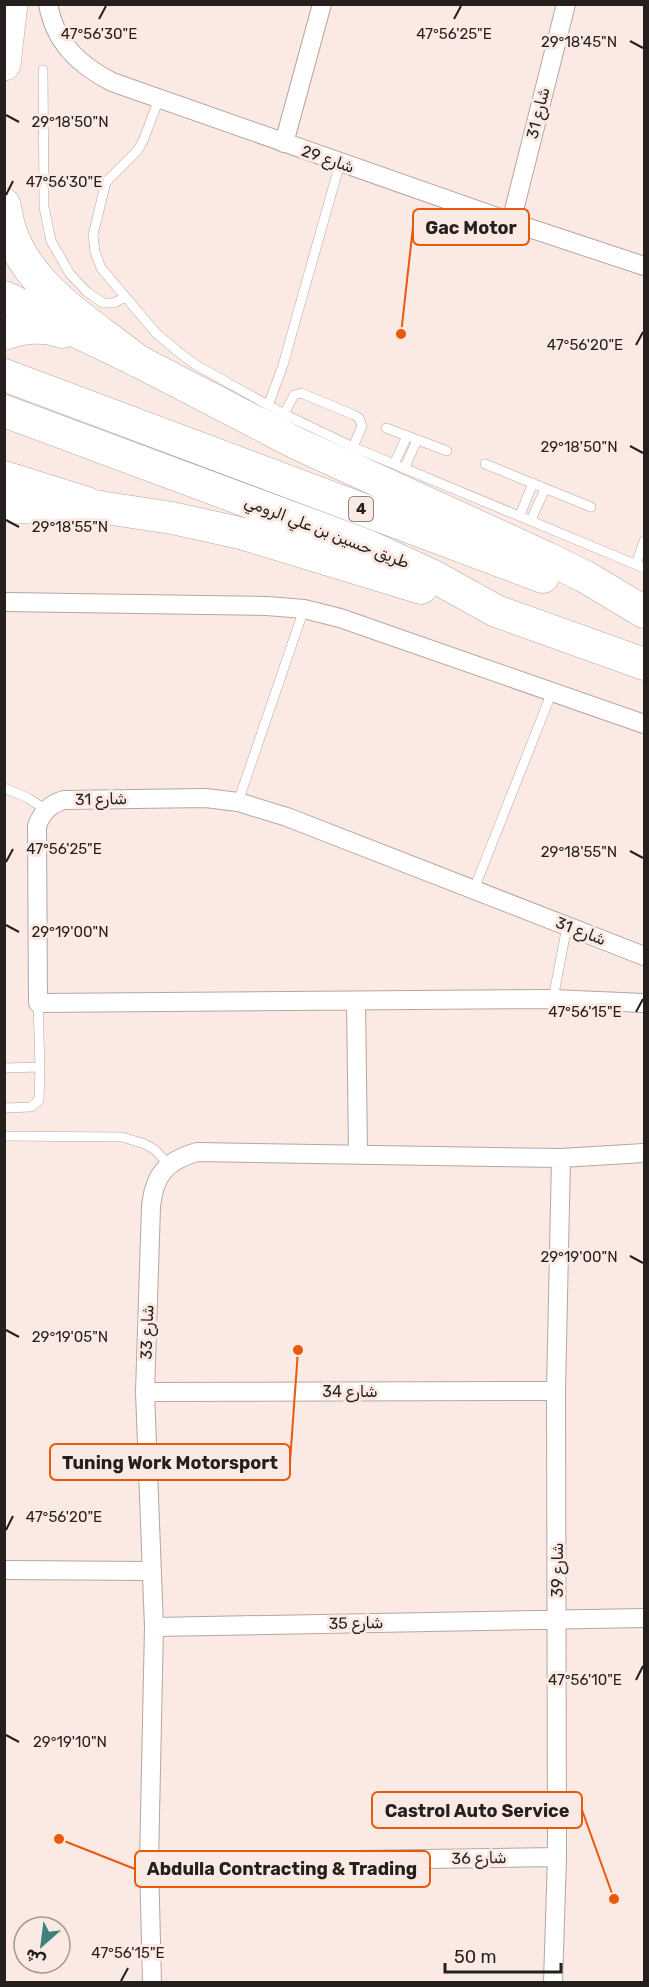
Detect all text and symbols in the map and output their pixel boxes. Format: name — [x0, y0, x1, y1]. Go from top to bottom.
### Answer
text: 47°56'30"E — [61, 25, 137, 43]
text: 47°56'25"E — [416, 25, 492, 43]
text: 29°18'45"N — [541, 33, 617, 51]
street label: شارع 31 — [522, 85, 555, 141]
text: 29°18'50"N — [31, 113, 109, 131]
street label: شارع 29 — [298, 141, 357, 179]
text: 47°56'30"E — [26, 173, 102, 191]
callout: Gac Motor — [413, 209, 529, 245]
text: Gac Motor — [425, 217, 517, 239]
text: 47°56'20"E — [547, 336, 623, 354]
text: 29°18'50"N — [540, 438, 618, 456]
street label: طريق حسين بن علي الرومي — [241, 492, 412, 575]
road number: 4 — [349, 497, 373, 521]
text: 29°18'55"N — [32, 518, 108, 536]
street label: شارع 31 — [75, 789, 127, 811]
text: 47°56'25"E — [26, 840, 102, 858]
text: 29°18'55"N — [541, 843, 617, 861]
street label: شارع 31 — [552, 913, 609, 951]
text: 29°19'00"N — [31, 923, 109, 941]
text: 47°56'15"E — [548, 1003, 622, 1021]
text: 29°19'00"N — [540, 1248, 618, 1266]
street label: شارع 33 — [137, 1304, 159, 1360]
text: 29°19'05"N — [32, 1328, 108, 1346]
street label: شارع 34 — [322, 1382, 378, 1403]
callout: Tuning Work Motorsport — [50, 1444, 290, 1480]
text: Tuning Work Motorsport — [62, 1452, 278, 1474]
text: 47°56'20"E — [26, 1508, 102, 1526]
street label: شارع 39 — [548, 1543, 569, 1597]
street label: شارع 35 — [328, 1613, 384, 1635]
text: 47°56'10"E — [548, 1671, 622, 1689]
text: 29°19'10"N — [33, 1733, 107, 1751]
callout: Castrol Auto Service — [372, 1792, 582, 1828]
text: Castrol Auto Service — [385, 1800, 570, 1822]
street label: شارع 36 — [451, 1848, 507, 1870]
callout: Abdulla Contracting & Trading — [135, 1851, 430, 1887]
text: Abdulla Contracting & Trading — [147, 1858, 417, 1880]
north arrow — [12, 1915, 72, 1975]
scale bar — [445, 1936, 560, 1974]
text: 47°56'15"E — [91, 1944, 165, 1962]
text: ش — [22, 1945, 49, 1971]
text: 50 m — [454, 1946, 497, 1968]

